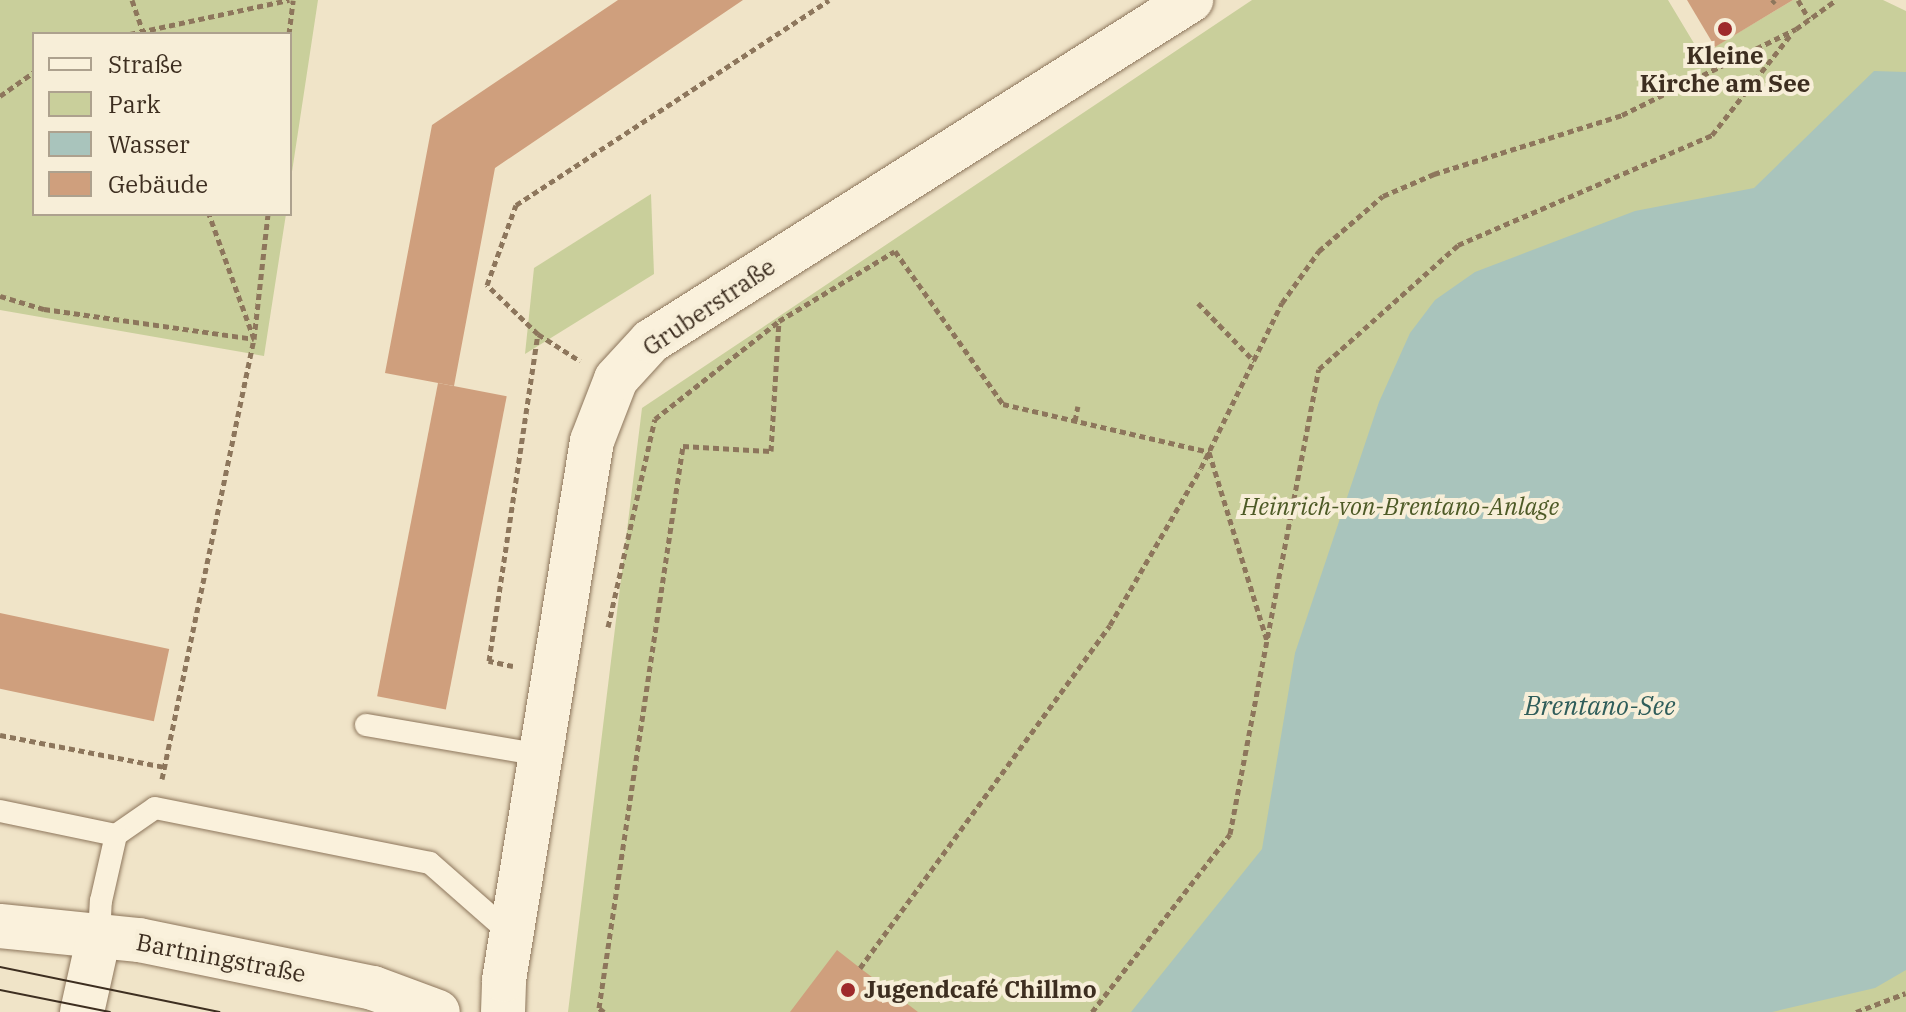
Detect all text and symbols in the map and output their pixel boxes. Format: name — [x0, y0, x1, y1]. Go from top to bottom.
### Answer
marker: Kleine Kirche am See — [1716, 20, 1734, 38]
legend — [32, 32, 292, 216]
place label: Kleine Kirche am See — [1640, 42, 1810, 98]
text: Straße — [108, 48, 183, 80]
text: Park — [108, 88, 160, 120]
text: Wasser — [108, 128, 190, 160]
text: Gebäude — [108, 168, 208, 200]
street label: Gruberstraße — [637, 252, 781, 362]
park label: Heinrich-von-Brentano-Anlage — [1241, 493, 1559, 521]
water label: Brentano-See — [1524, 690, 1676, 722]
street label: Bartningstraße — [134, 927, 308, 989]
place label: Jugendcafé Chillmo — [864, 976, 1097, 1004]
marker: Jugendcafé Chillmo — [839, 981, 857, 999]

